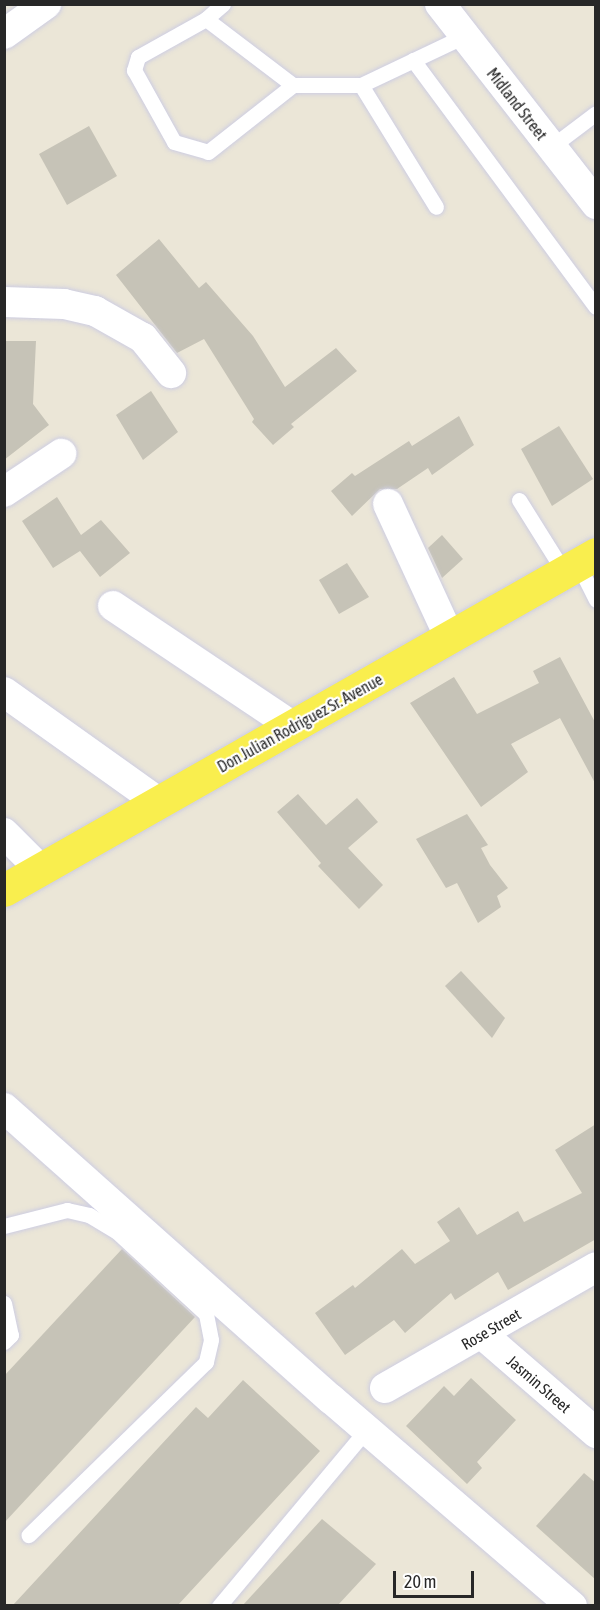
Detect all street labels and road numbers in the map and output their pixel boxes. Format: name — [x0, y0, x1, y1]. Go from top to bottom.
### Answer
street label: Midland Street — [483, 64, 551, 144]
street label: Don Julian Rodriguez Sr. Avenue — [214, 670, 386, 776]
street label: Rose Street — [458, 1304, 524, 1354]
street label: Jasmin Street — [503, 1351, 575, 1417]

